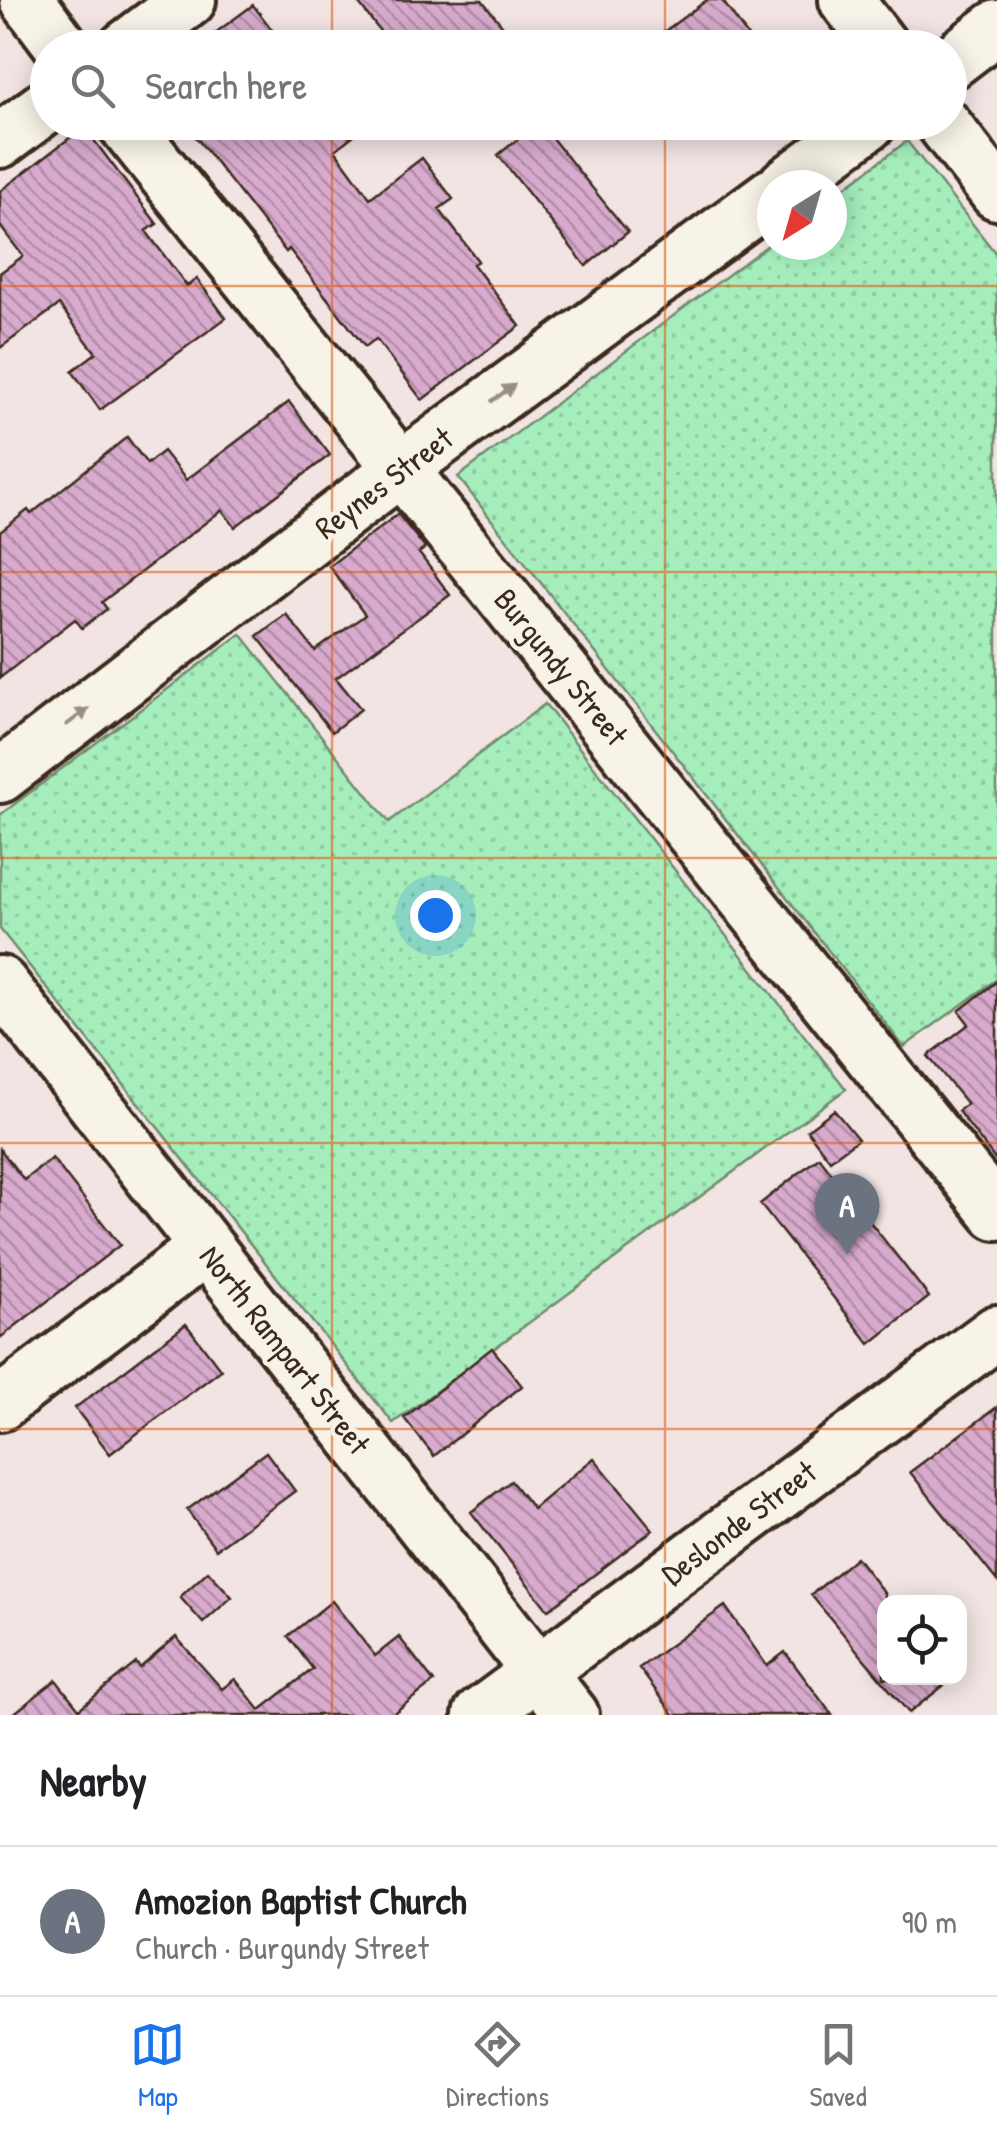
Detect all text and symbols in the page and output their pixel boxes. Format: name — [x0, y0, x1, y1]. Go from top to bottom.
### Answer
search box — [30, 30, 967, 140]
icon: search — [65, 58, 120, 113]
text: Search here — [145, 59, 307, 111]
north arrow — [757, 170, 847, 260]
one-way arrow — [490, 384, 516, 403]
street label: Reynes Street — [306, 416, 462, 549]
street label: Burgundy Street — [485, 579, 639, 755]
one-way arrow — [64, 707, 90, 727]
your location — [410, 890, 461, 941]
pin: A — [814, 1172, 880, 1255]
street label: North Rampart Street — [190, 1236, 381, 1464]
street label: Deslonde Street — [653, 1450, 826, 1595]
map controls — [877, 1595, 967, 1685]
button: locate — [877, 1595, 967, 1685]
text: Nearby — [40, 1752, 147, 1809]
text: Amozion Baptist Church — [135, 1874, 466, 1926]
text: A — [65, 1900, 80, 1943]
text: 90 m — [902, 1900, 957, 1943]
text: Church · Burgundy Street — [135, 1926, 429, 1969]
tab: Map — [130, 2017, 185, 2115]
tab: Directions — [446, 2017, 549, 2115]
tab: Saved — [810, 2017, 867, 2115]

